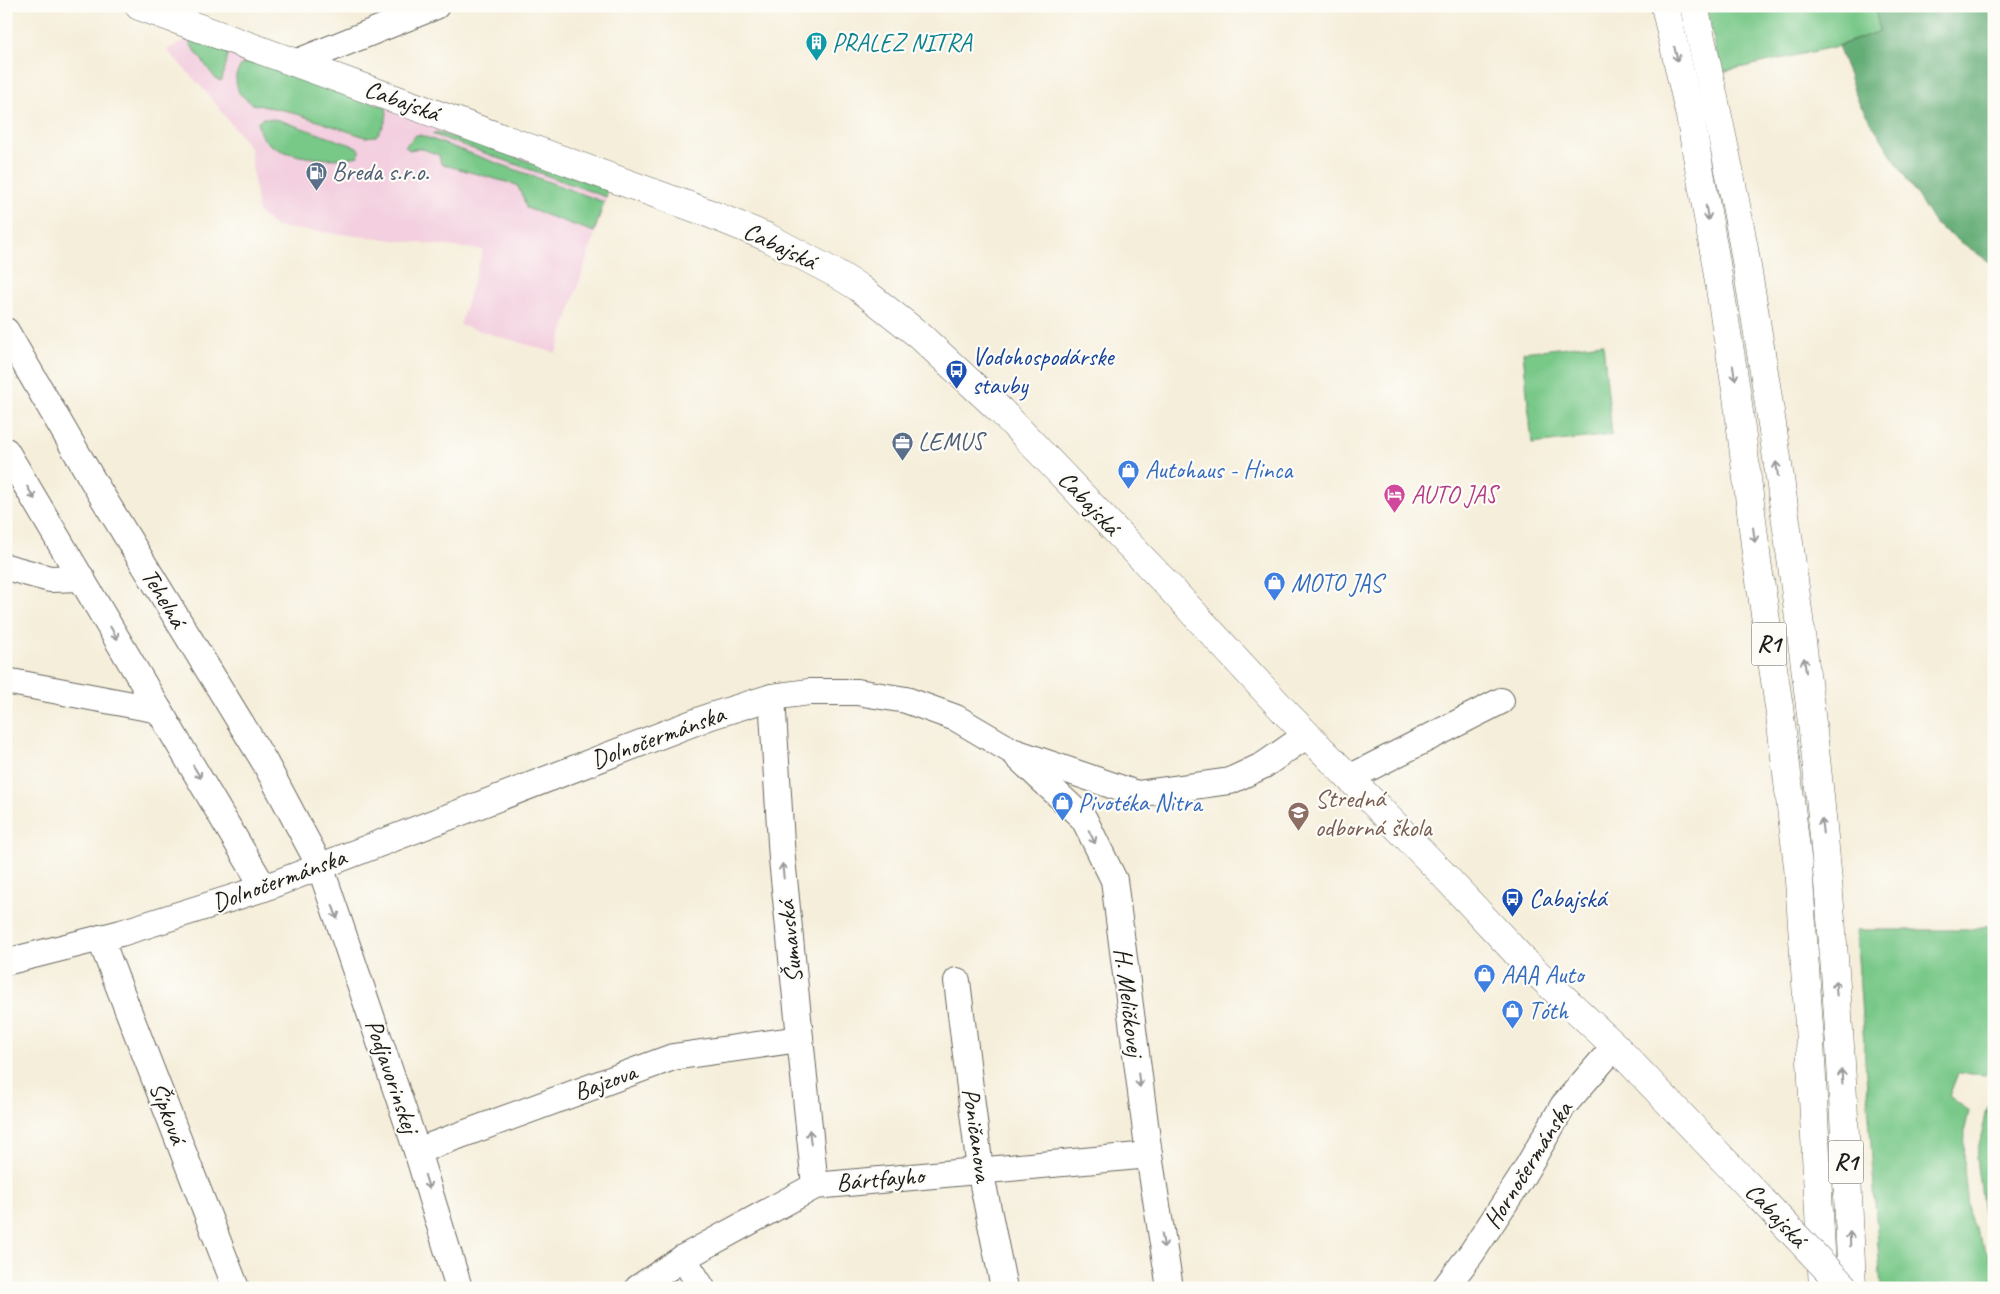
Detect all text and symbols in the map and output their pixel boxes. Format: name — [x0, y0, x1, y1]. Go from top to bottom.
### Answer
place label: PRALEZ NITRA — [832, 27, 973, 59]
building icon: PRALEZ NITRA — [804, 31, 828, 62]
one-way arrow — [1671, 45, 1681, 61]
street label: Cabajská — [360, 73, 446, 130]
place label: Breda s.r.o. — [332, 156, 429, 188]
fuel station icon: Breda s.r.o. — [304, 160, 328, 191]
one-way arrow — [1703, 205, 1713, 221]
street label: Cabajská — [738, 215, 824, 278]
place label: Vodohospodárske stavby — [972, 341, 1115, 402]
bus stop icon: Vodohospodárske stavby — [944, 359, 968, 390]
one-way arrow — [1729, 365, 1739, 381]
place label: LEMUS — [918, 426, 987, 458]
office icon: LEMUS — [890, 430, 914, 461]
place label: Autohaus - Hinca — [1145, 454, 1294, 486]
shop icon: Autohaus - Hinca — [1117, 458, 1141, 489]
one-way arrow — [1772, 462, 1782, 478]
street label: Cabajská — [1051, 464, 1128, 544]
place label: AUTO JAS — [1411, 479, 1501, 511]
hotel icon: AUTO JAS — [1383, 483, 1407, 514]
one-way arrow — [27, 485, 37, 499]
one-way arrow — [1749, 526, 1759, 542]
street label: Tehelná — [134, 563, 195, 635]
place label: MOTO JAS — [1291, 567, 1387, 599]
shop icon: MOTO JAS — [1263, 571, 1287, 602]
road number: R1 — [1752, 623, 1786, 666]
one-way arrow — [109, 625, 119, 639]
one-way arrow — [1800, 657, 1810, 673]
street label: Dolnočermánska — [587, 697, 731, 776]
one-way arrow — [192, 765, 202, 779]
place label: Stredná odborná škola — [1315, 783, 1434, 844]
place label: Pivotéka Nitra — [1078, 787, 1204, 819]
shop icon: Pivotéka Nitra — [1050, 791, 1074, 822]
school or university icon: Stredná odborná škola — [1287, 801, 1311, 832]
one-way arrow — [1817, 819, 1827, 835]
one-way arrow — [1088, 829, 1098, 844]
street label: Dolnočermánska — [208, 840, 352, 919]
one-way arrow — [778, 863, 788, 879]
place label: Cabajská — [1529, 883, 1608, 915]
bus stop icon: Cabajská — [1501, 887, 1525, 918]
street label: Šumavská — [770, 897, 810, 985]
one-way arrow — [331, 904, 341, 920]
street label: H. Meličkovej — [1106, 946, 1152, 1061]
place label: AAA Auto — [1501, 959, 1587, 991]
shop icon: AAA Auto — [1473, 963, 1497, 994]
one-way arrow — [1831, 981, 1841, 997]
place label: Tóth — [1528, 995, 1570, 1027]
shop icon: Tóth — [1500, 999, 1524, 1030]
street label: Podjavorinskej — [358, 1015, 428, 1141]
street label: Bajzova — [569, 1055, 643, 1108]
one-way arrow — [1837, 1069, 1847, 1085]
one-way arrow — [1134, 1072, 1144, 1088]
street label: Šípková — [142, 1078, 195, 1150]
street label: Poničanova — [955, 1086, 1000, 1186]
street label: Hornočermánska — [1476, 1094, 1581, 1235]
one-way arrow — [805, 1129, 815, 1145]
road number: R1 — [1828, 1140, 1864, 1184]
street label: Bártfayho — [835, 1159, 928, 1199]
one-way arrow — [422, 1174, 432, 1190]
street label: Cabajská — [1738, 1176, 1815, 1256]
one-way arrow — [1845, 1231, 1855, 1248]
one-way arrow — [1158, 1233, 1168, 1249]

